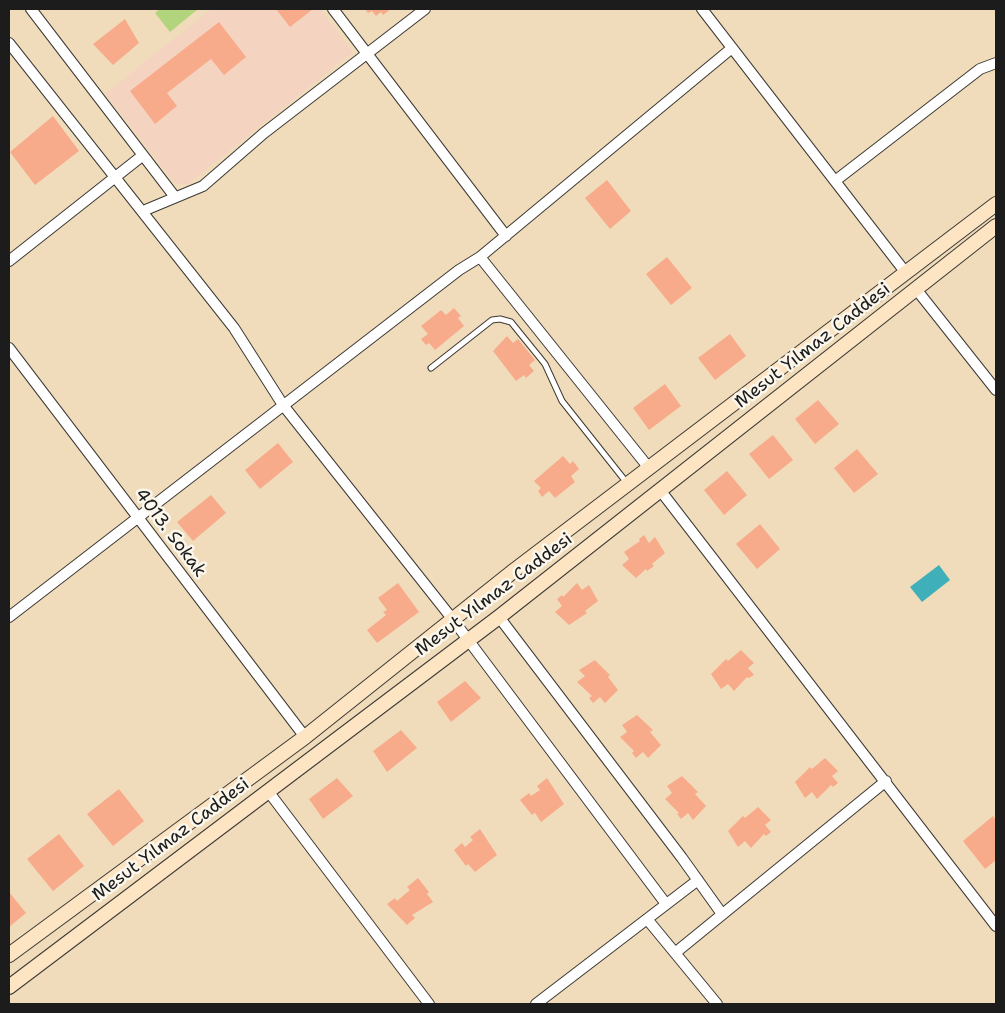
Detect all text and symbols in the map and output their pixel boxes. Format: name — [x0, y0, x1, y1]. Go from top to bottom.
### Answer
street label: Mesut Yılmaz Caddesi — [731, 279, 895, 413]
street label: 4013. Sokak — [130, 484, 210, 582]
street label: Mesut Yılmaz Caddesi — [411, 529, 577, 661]
street label: Mesut Yılmaz Caddesi — [88, 774, 254, 906]

